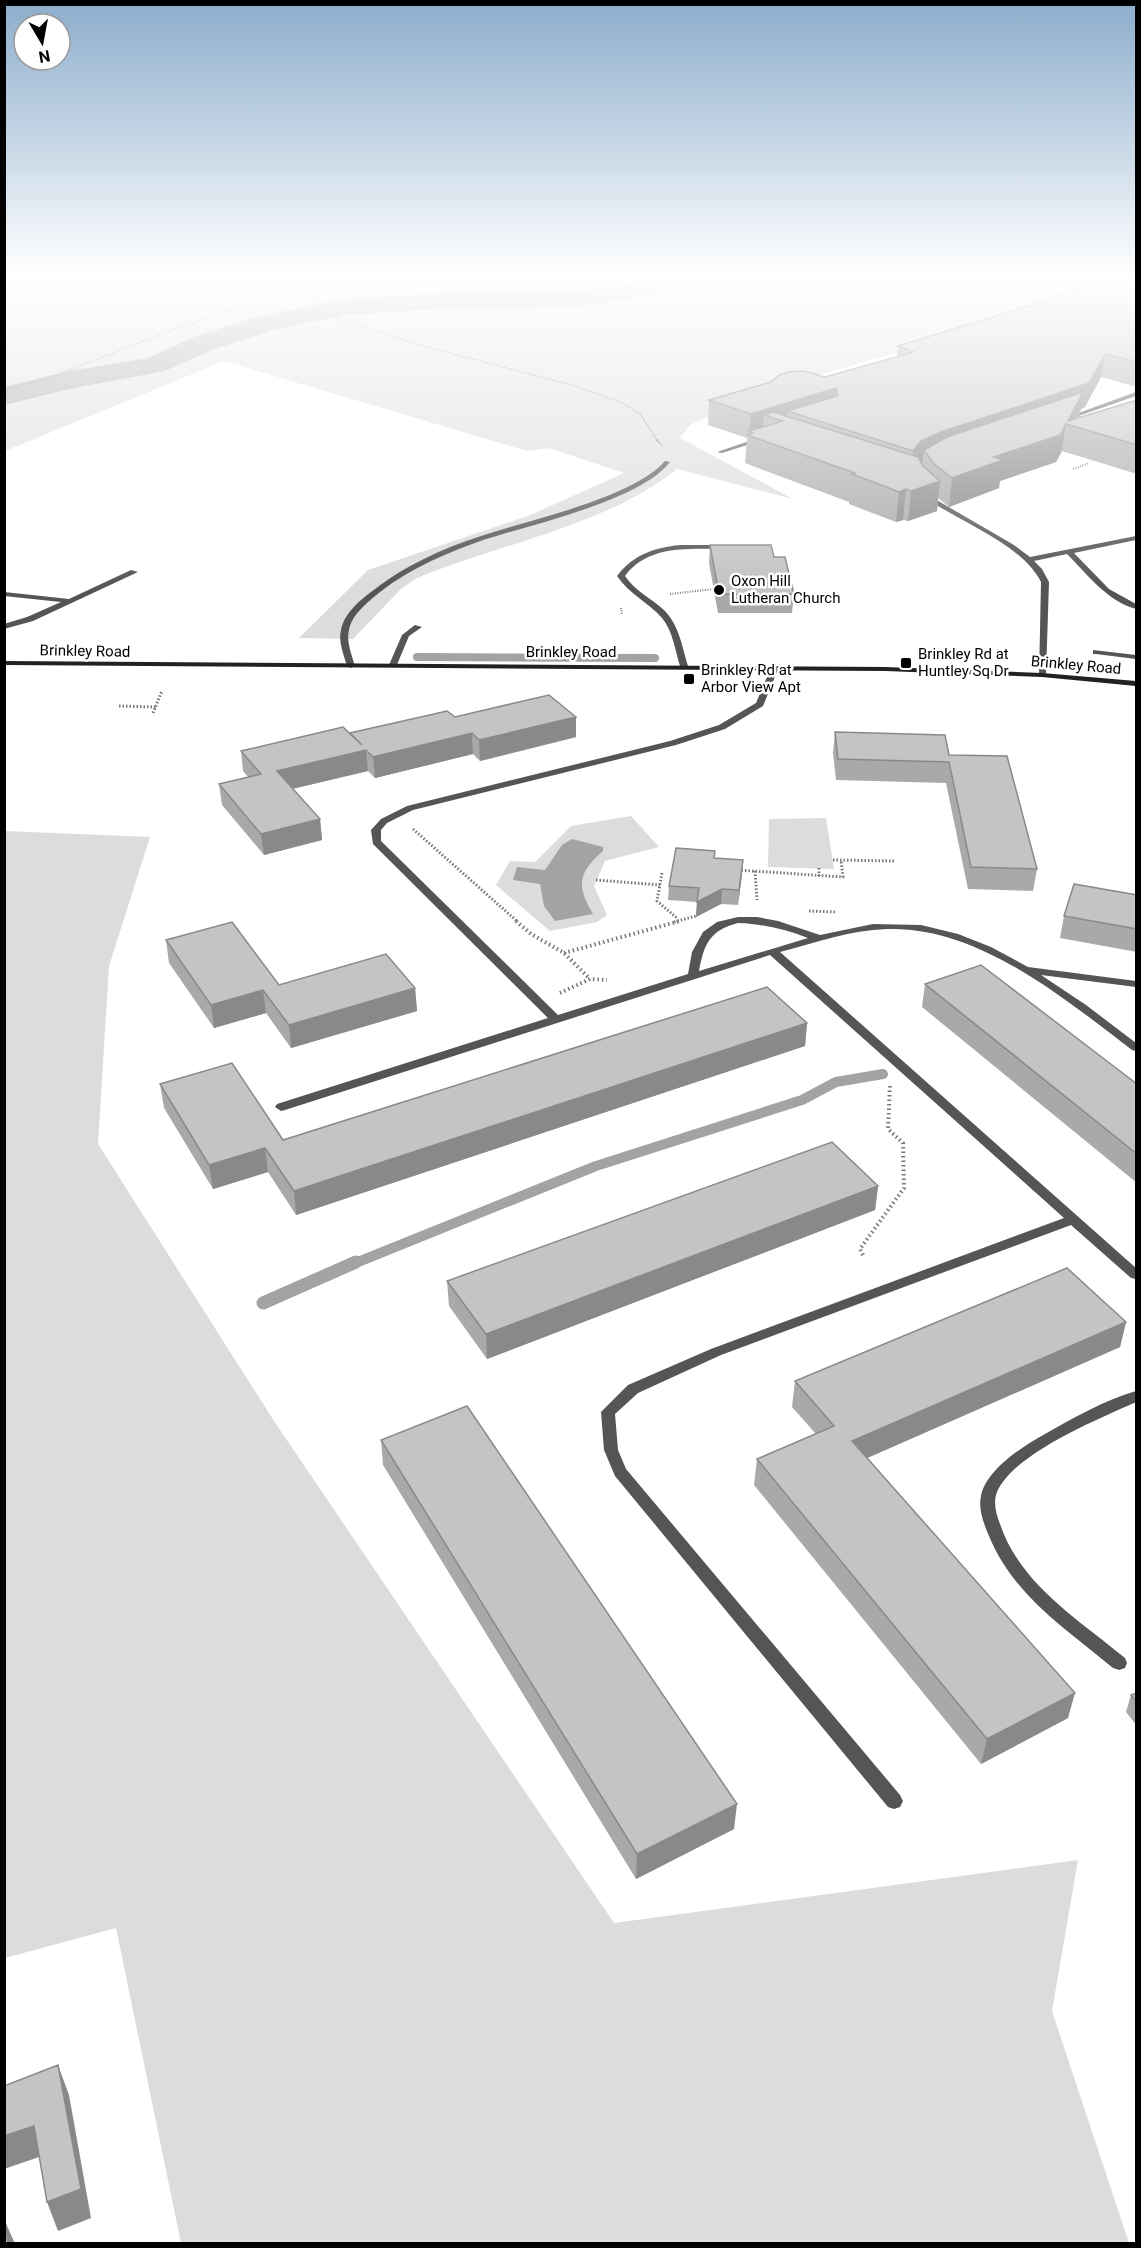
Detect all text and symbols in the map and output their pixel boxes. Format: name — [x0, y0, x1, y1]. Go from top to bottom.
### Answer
north arrow — [12, 12, 72, 72]
text: N — [37, 46, 52, 67]
place label: Oxon Hill Lutheran Church — [731, 572, 840, 607]
marker: Oxon Hill Lutheran Church — [712, 583, 726, 597]
street label: Brinkley Road — [39, 641, 131, 661]
street label: Brinkley Road — [526, 643, 616, 661]
place label: Brinkley Rd at Huntley Sq Dr — [918, 645, 1009, 680]
street label: Brinkley Road — [1030, 652, 1122, 678]
marker: Brinkley Rd at Huntley Sq Dr — [899, 656, 913, 670]
place label: Brinkley Rd at Arbor View Apt — [701, 661, 801, 696]
marker: Brinkley Rd at Arbor View Apt — [682, 672, 696, 686]

